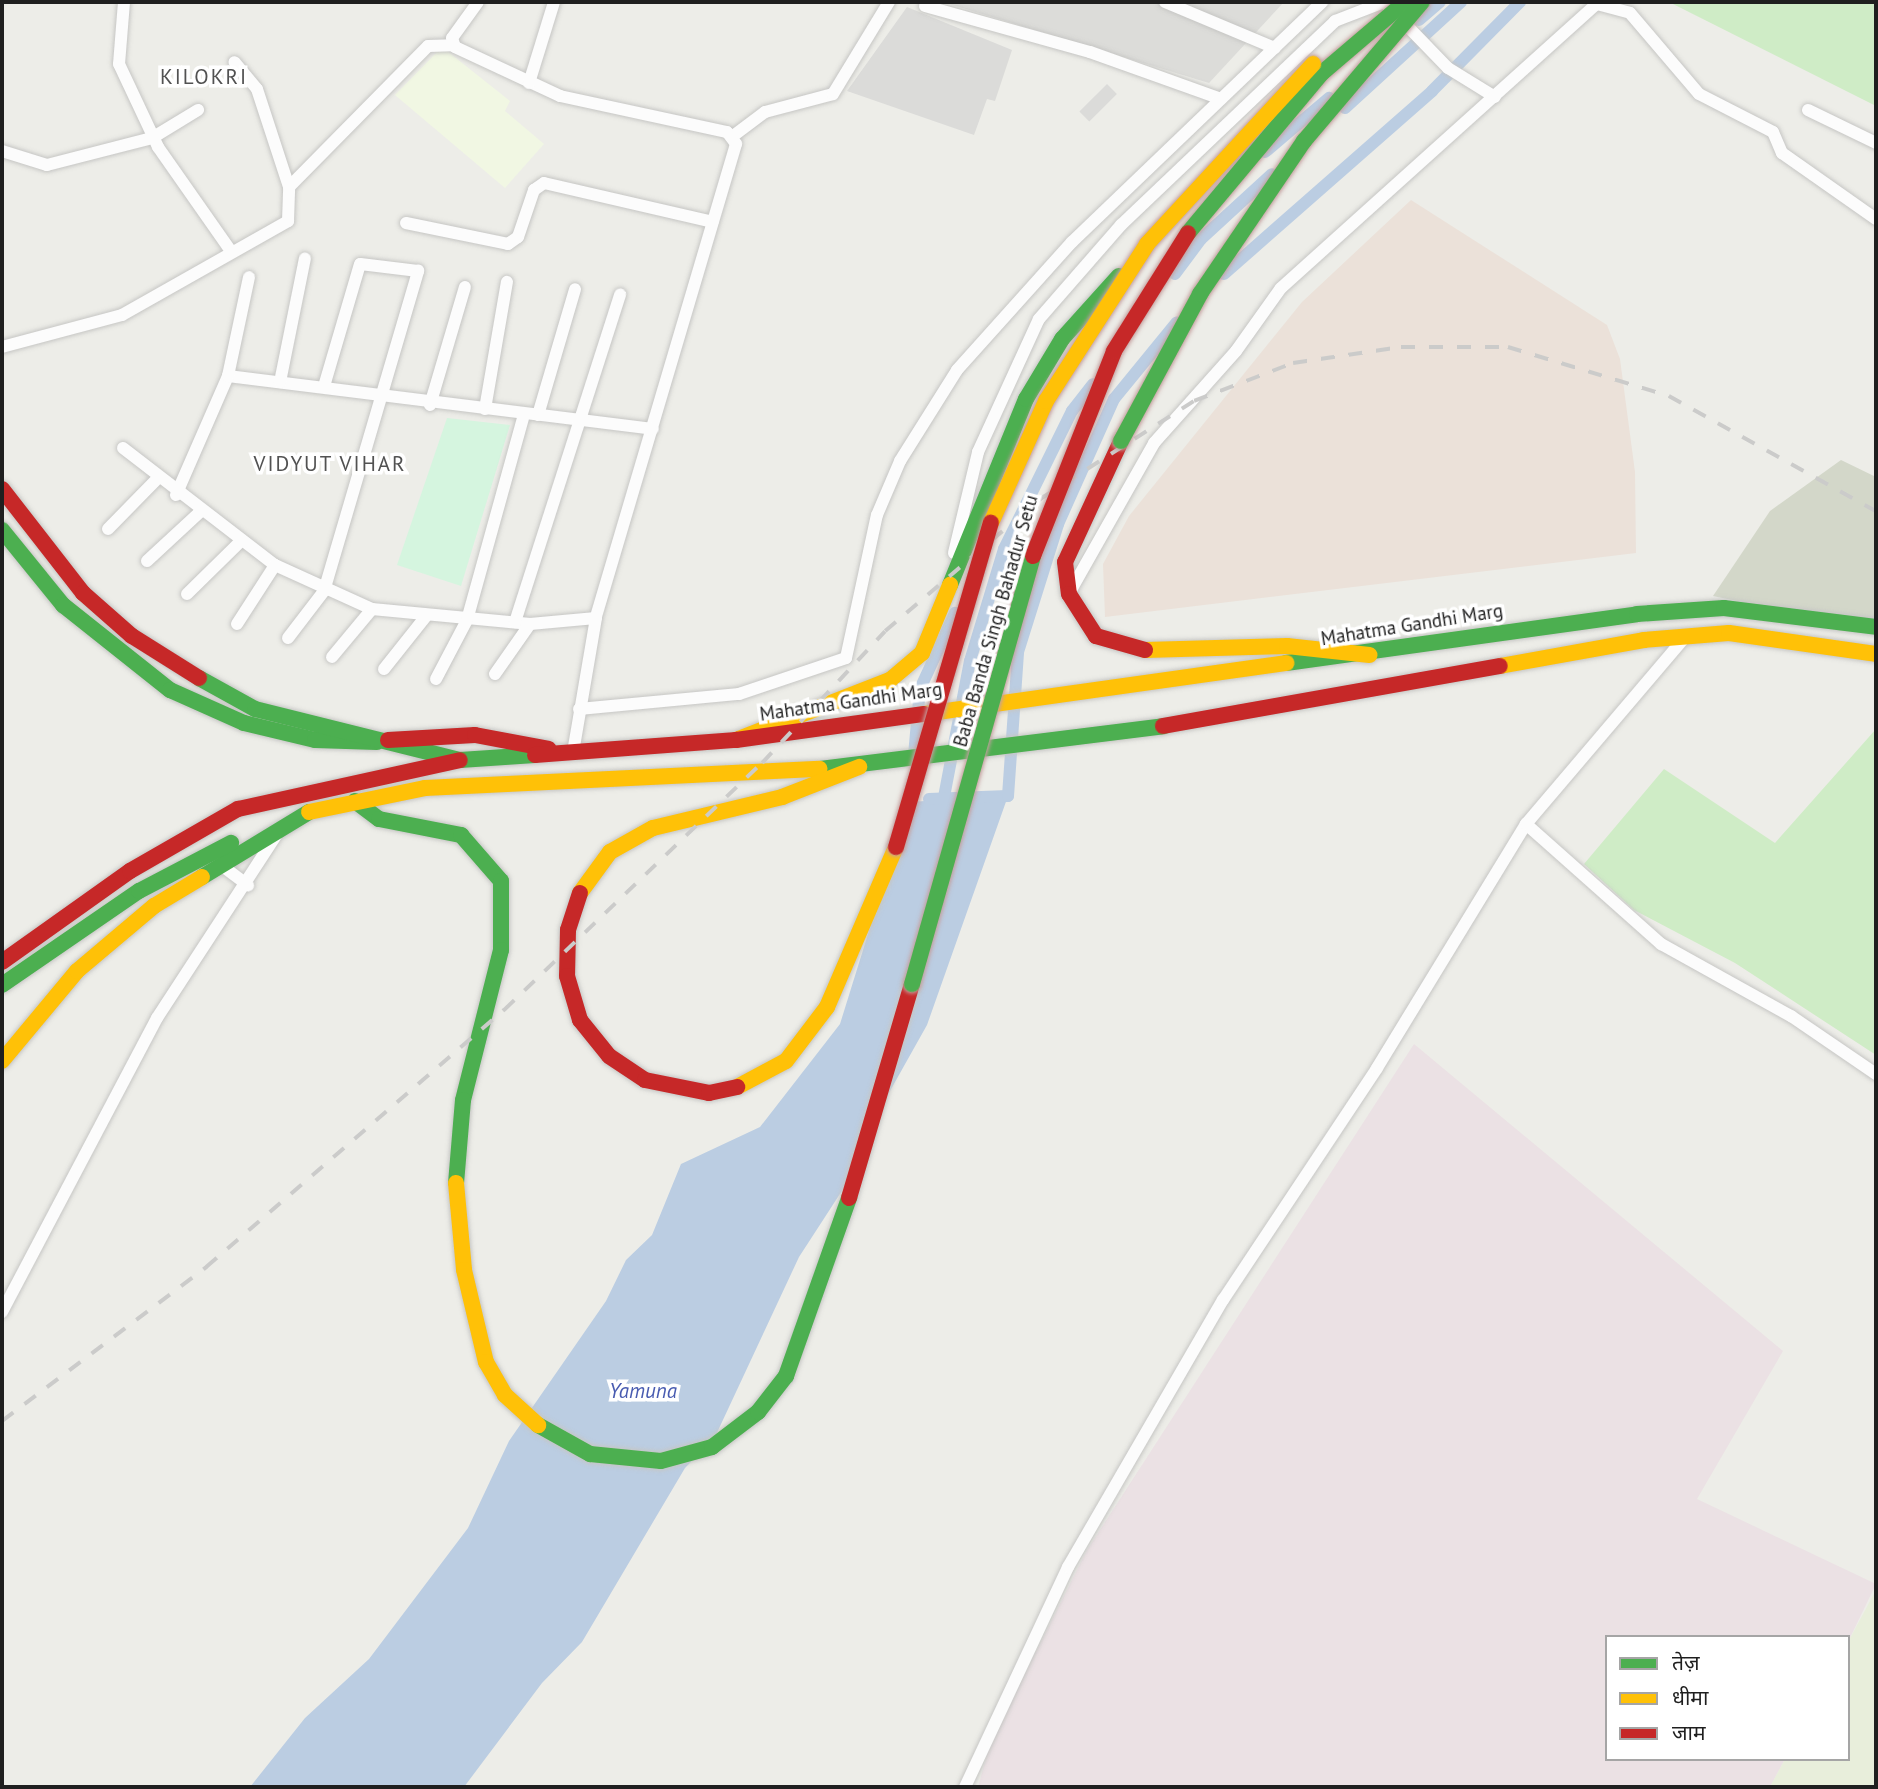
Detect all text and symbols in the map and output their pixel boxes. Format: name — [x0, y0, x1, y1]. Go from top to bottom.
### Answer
district label: KILOKRI — [161, 64, 247, 90]
district label: VIDYUT VIHAR — [254, 451, 406, 477]
street label: Baba Banda Singh Bahadur Setu — [949, 492, 1043, 750]
street label: Mahatma Gandhi Marg — [1319, 599, 1505, 651]
street label: Mahatma Gandhi Marg — [758, 678, 944, 726]
water label: Yamuna — [609, 1378, 677, 1404]
legend — [1605, 1635, 1850, 1761]
text: तेज़ — [1672, 1649, 1700, 1676]
text: धीमा — [1672, 1684, 1708, 1711]
text: जाम — [1672, 1719, 1706, 1746]

